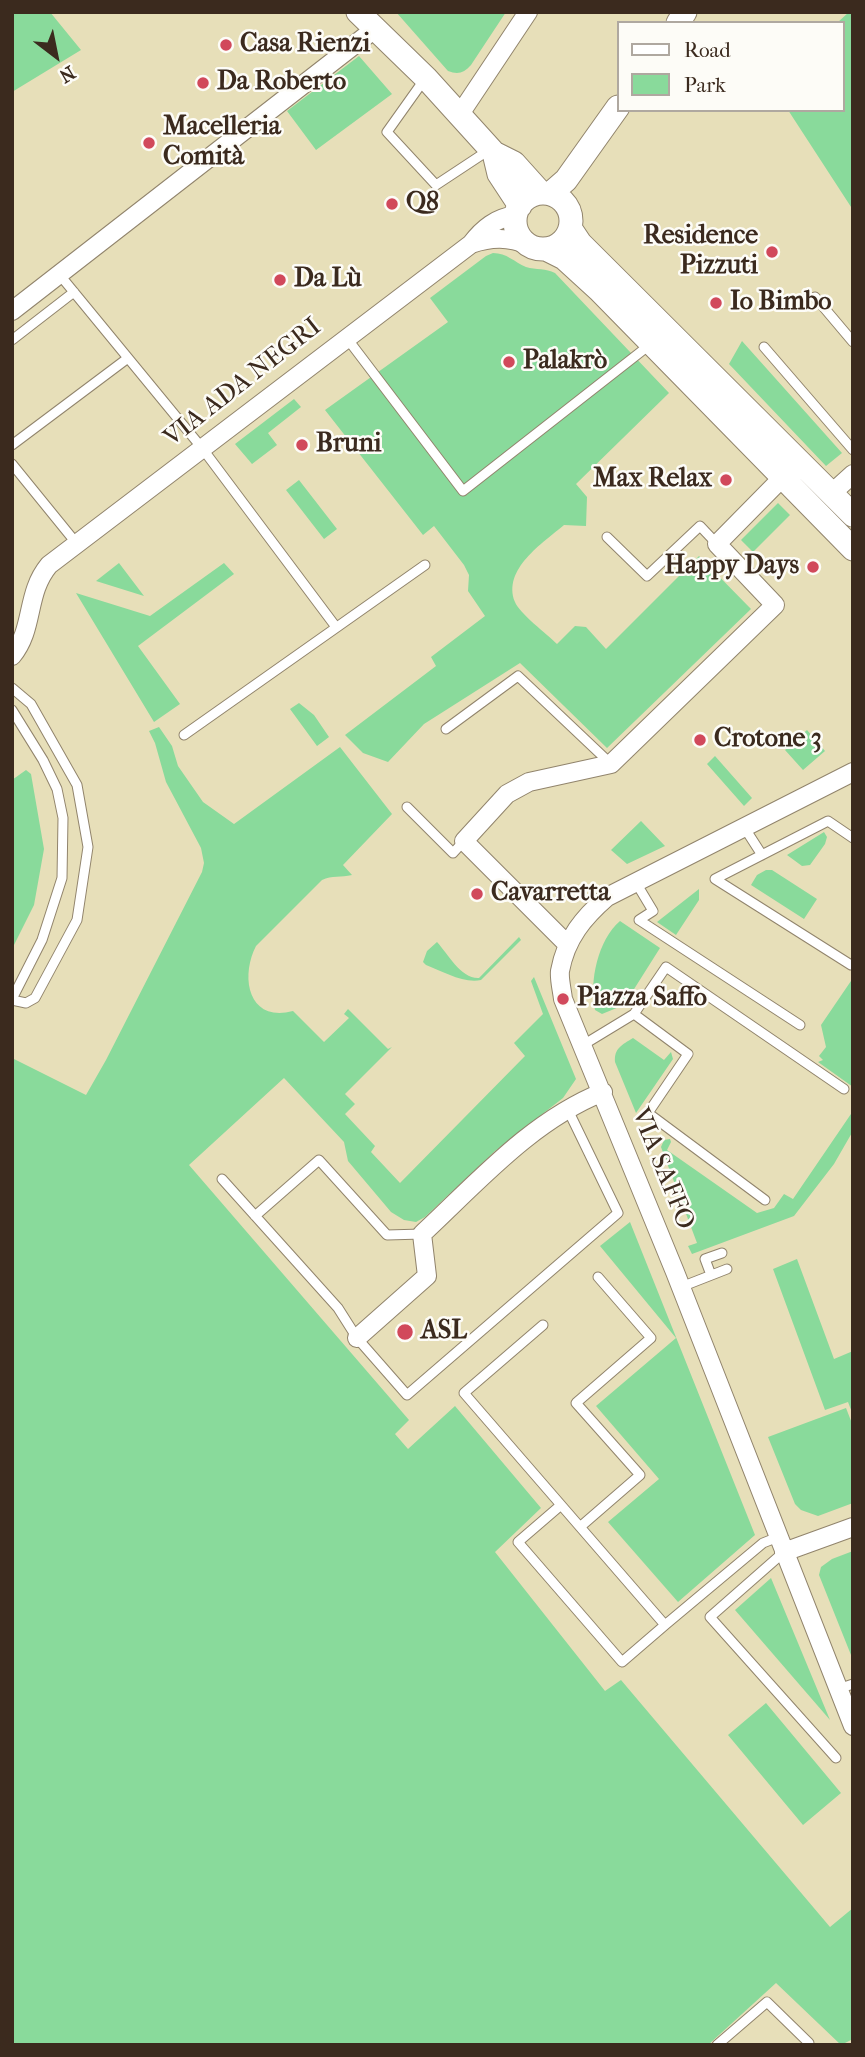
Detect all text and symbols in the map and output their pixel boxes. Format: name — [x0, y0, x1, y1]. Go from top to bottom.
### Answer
north arrow — [21, 21, 91, 91]
legend — [616, 21, 844, 112]
place label: Casa Rienzi — [240, 29, 370, 61]
marker: Casa Rienzi — [218, 37, 234, 53]
text: Road — [684, 38, 731, 62]
text: N — [55, 61, 79, 87]
place label: Da Roberto — [217, 67, 346, 99]
text: Park — [684, 73, 726, 97]
marker: Da Roberto — [195, 75, 211, 91]
place label: Macelleria Comità — [163, 112, 281, 174]
marker: Macelleria Comità — [141, 135, 157, 151]
place label: Q8 — [406, 188, 439, 220]
marker: Q8 — [384, 196, 400, 212]
place label: Residence Pizzuti — [643, 221, 758, 282]
marker: Residence Pizzuti — [764, 244, 780, 260]
place label: Da Lù — [294, 264, 362, 296]
marker: Da Lù — [272, 272, 288, 288]
place label: Io Bimbo — [730, 287, 831, 319]
marker: Io Bimbo — [708, 295, 724, 311]
street label: VIA ADA NEGRI — [158, 312, 328, 454]
place label: Palakrò — [523, 346, 607, 378]
marker: Palakrò — [501, 354, 517, 370]
place label: Bruni — [316, 429, 382, 461]
marker: Bruni — [294, 437, 310, 453]
place label: Max Relax — [593, 464, 712, 496]
marker: Max Relax — [718, 472, 734, 488]
place label: Happy Days — [665, 551, 799, 583]
marker: Happy Days — [805, 559, 821, 575]
place label: Crotone 3 — [714, 724, 822, 756]
marker: Crotone 3 — [692, 732, 708, 748]
place label: Cavarretta — [491, 878, 610, 910]
marker: Cavarretta — [469, 886, 485, 902]
place label: Piazza Saffo — [577, 983, 707, 1015]
marker: Piazza Saffo — [555, 991, 571, 1007]
street label: VIA SAFFO — [624, 1104, 700, 1234]
place label: ASL — [421, 1316, 467, 1348]
marker: ASL — [395, 1322, 415, 1342]

